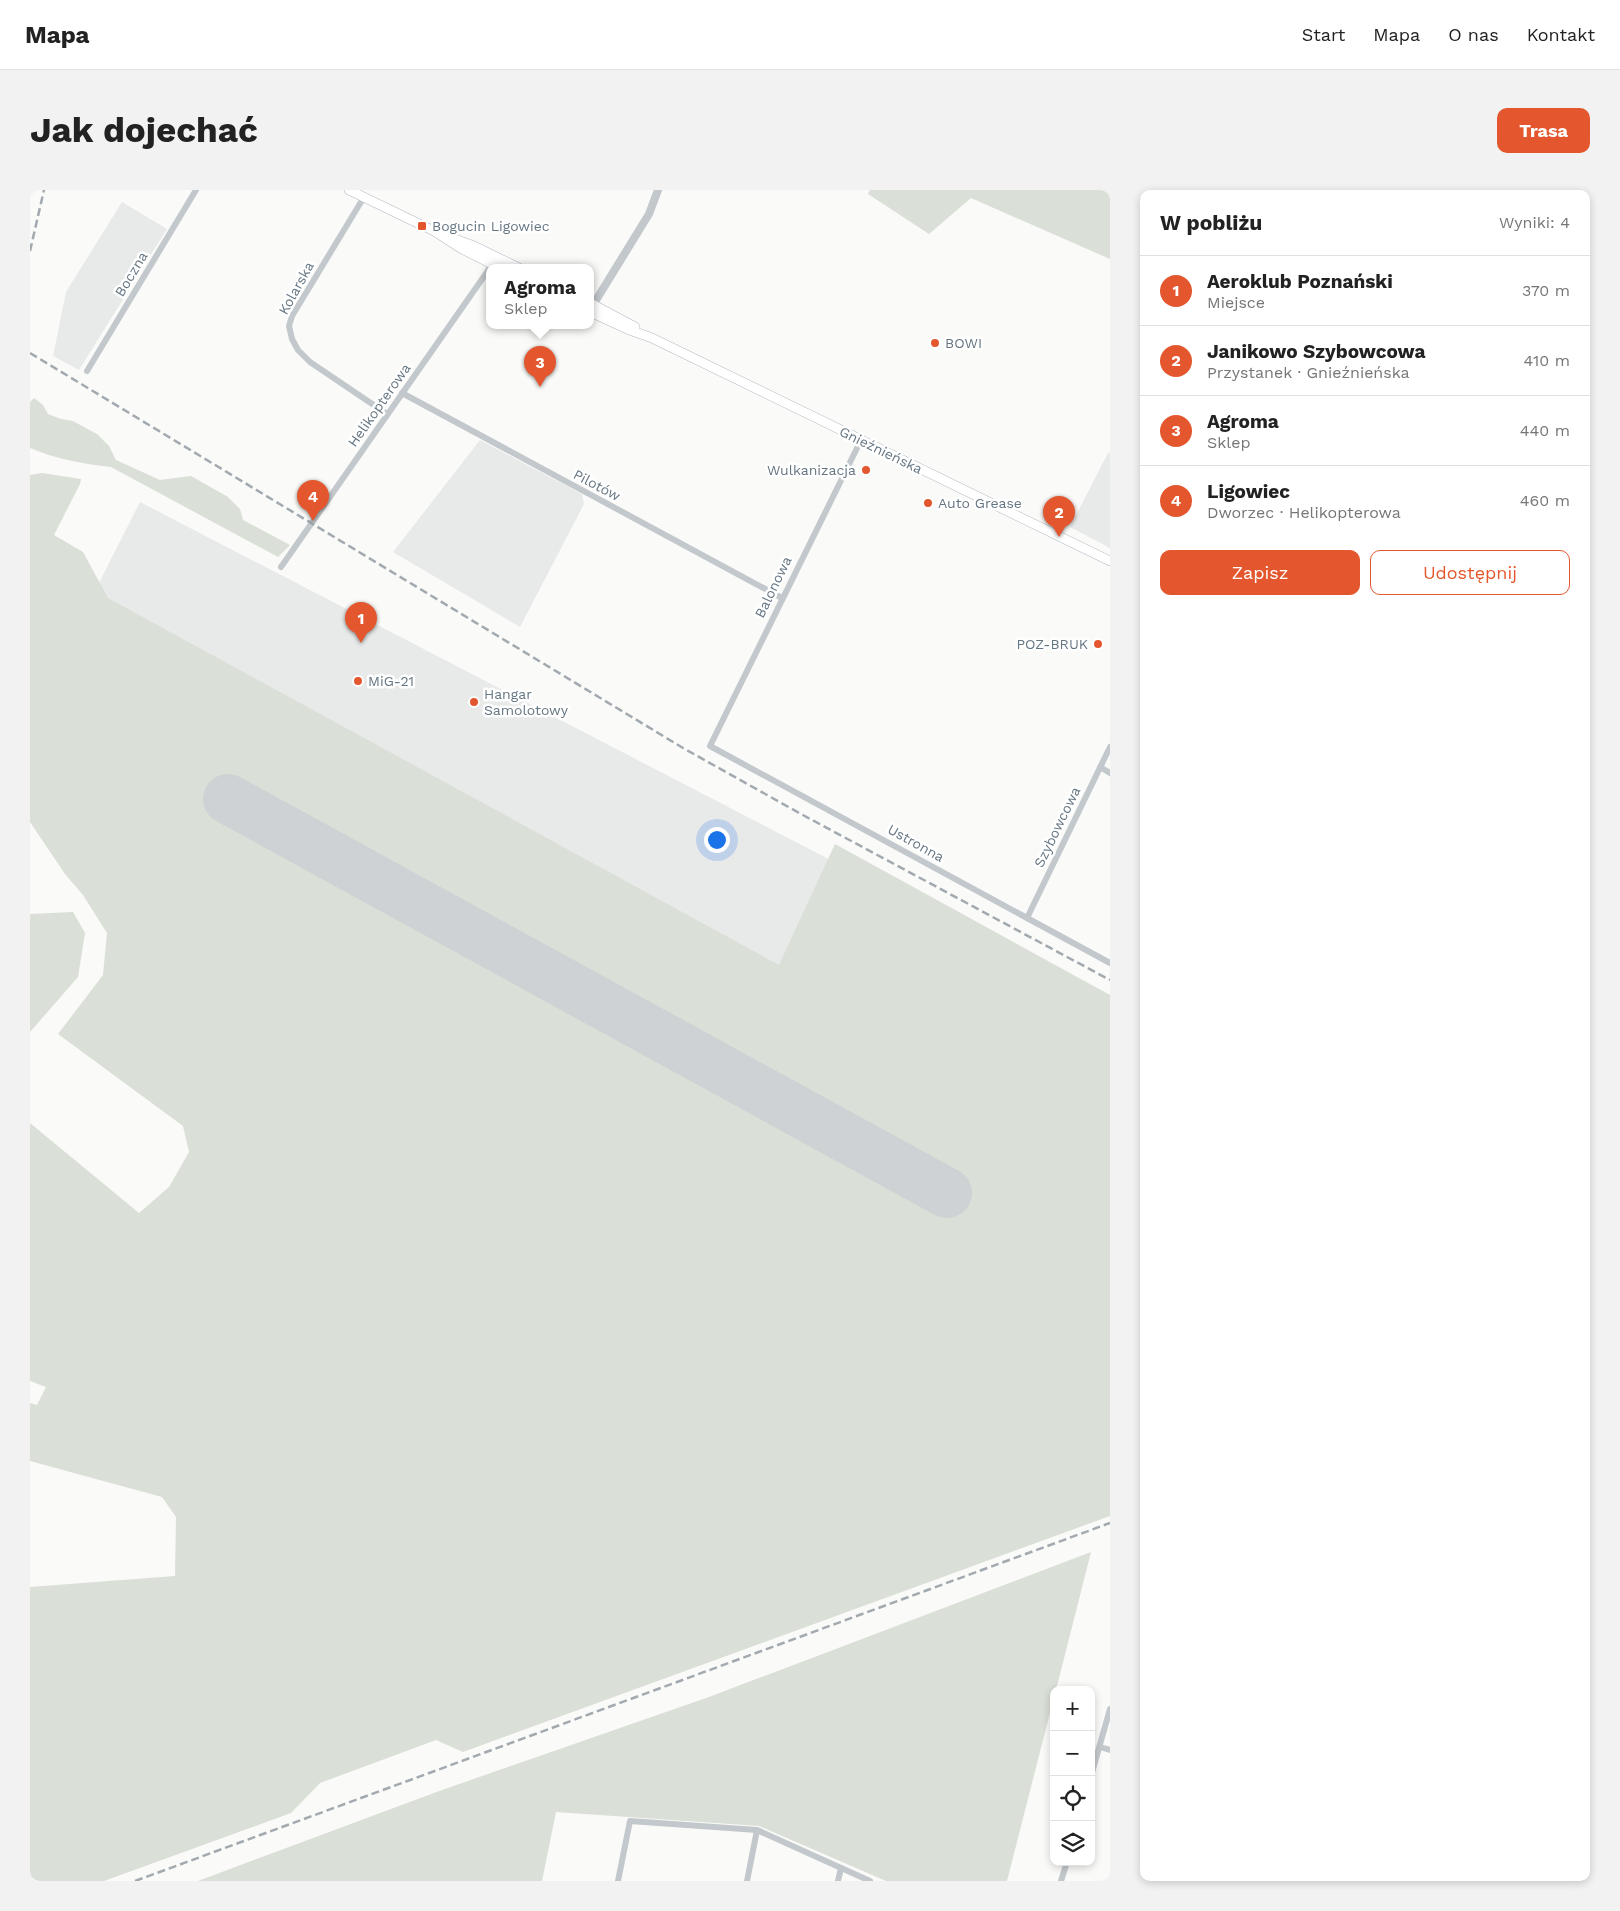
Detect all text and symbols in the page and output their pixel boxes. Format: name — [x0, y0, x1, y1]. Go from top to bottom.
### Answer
text: Mapa — [25, 21, 90, 49]
text: Start — [1302, 24, 1345, 45]
text: Mapa — [1373, 24, 1420, 45]
text: O nas — [1448, 24, 1499, 45]
text: Kontakt — [1527, 24, 1595, 45]
button: Trasa — [1497, 108, 1590, 153]
text: Jak dojechać — [30, 109, 258, 151]
text: W pobliżu — [1160, 210, 1262, 235]
text: Wyniki: 4 — [1499, 213, 1570, 232]
place label: Bogucin Ligowiec — [432, 218, 550, 234]
marker: Bogucin Ligowiec — [416, 220, 428, 232]
street label: Boczna — [111, 249, 151, 299]
street label: Kolarska — [275, 259, 317, 317]
popup — [486, 264, 594, 329]
text: Aeroklub Poznański — [1207, 270, 1393, 293]
text: Agroma — [504, 276, 576, 299]
text: 1 — [1173, 281, 1179, 300]
text: 370 m — [1522, 281, 1570, 300]
text: Miejsce — [1207, 293, 1265, 312]
text: Sklep — [504, 299, 548, 318]
place label: BOWI — [945, 335, 982, 351]
marker: BOWI — [929, 337, 941, 349]
text: Janikowo Szybowcowa — [1207, 340, 1426, 363]
pin: 3 — [524, 346, 556, 387]
text: 2 — [1171, 351, 1181, 370]
text: 410 m — [1524, 351, 1570, 370]
street label: Helikopterowa — [344, 360, 414, 450]
text: Przystanek · Gnieźnieńska — [1207, 363, 1410, 382]
text: Agroma — [1207, 410, 1279, 433]
text: 3 — [1171, 421, 1181, 440]
text: 440 m — [1520, 421, 1570, 440]
street label: Gnieźnieńska — [837, 423, 925, 477]
text: Sklep — [1207, 433, 1251, 452]
place label: Wulkanizacja — [767, 462, 856, 478]
marker: Wulkanizacja — [860, 464, 872, 476]
street label: Pilotów — [571, 466, 623, 504]
pin: 4 — [297, 480, 329, 521]
text: Ligowiec — [1207, 480, 1290, 503]
text: 4 — [1171, 491, 1181, 510]
text: 460 m — [1520, 491, 1570, 510]
place label: Auto Grease — [938, 495, 1022, 511]
pin: 2 — [1043, 496, 1075, 537]
marker: Auto Grease — [922, 497, 934, 509]
text: Dworzec · Helikopterowa — [1207, 503, 1401, 522]
button: Zapisz — [1160, 550, 1360, 595]
button: Udostępnij — [1370, 550, 1570, 595]
street label: Balonowa — [751, 554, 795, 620]
pin: 1 — [345, 602, 377, 643]
place label: POZ-BRUK — [1017, 636, 1088, 652]
marker: POZ-BRUK — [1092, 638, 1104, 650]
place label: MiG-21 — [368, 673, 414, 689]
marker: MiG-21 — [352, 675, 364, 687]
place label: Hangar Samolotowy — [484, 686, 569, 718]
marker: Hangar Samolotowy — [468, 696, 480, 708]
street label: Szybowcowa — [1031, 784, 1083, 870]
street label: Ustronna — [885, 821, 947, 865]
your location — [704, 827, 730, 853]
map controls — [1050, 1686, 1095, 1866]
button: + — [1050, 1686, 1095, 1731]
button: − — [1050, 1731, 1095, 1776]
button: locate — [1050, 1776, 1095, 1821]
button: layers — [1050, 1821, 1095, 1866]

